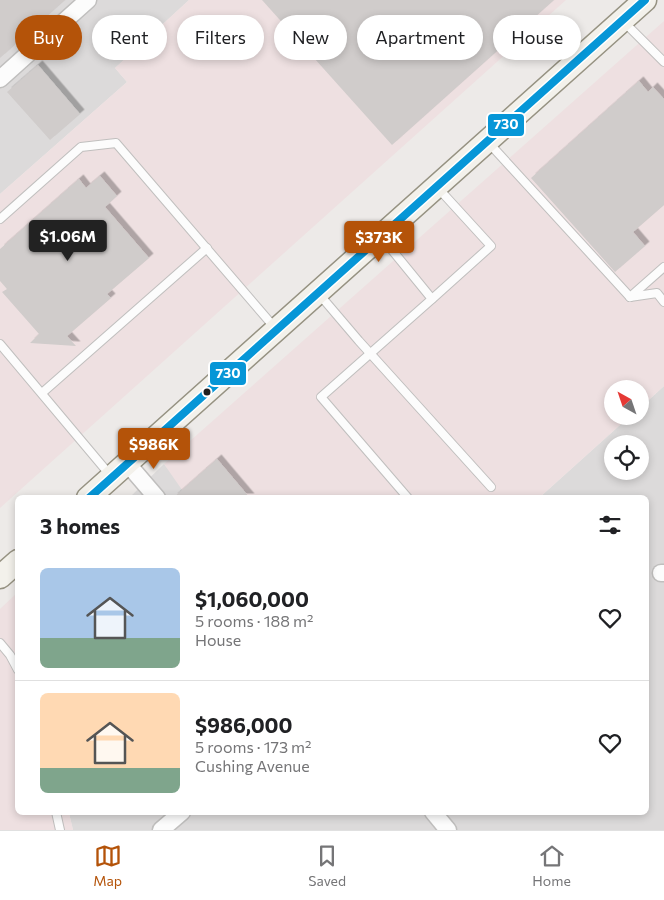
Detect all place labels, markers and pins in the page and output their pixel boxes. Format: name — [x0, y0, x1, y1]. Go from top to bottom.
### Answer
pin: $1.06M — [27, 220, 109, 262]
pin: $373K — [344, 220, 414, 263]
unlabelled marker — [202, 387, 212, 397]
pin: $986K — [119, 428, 189, 470]

